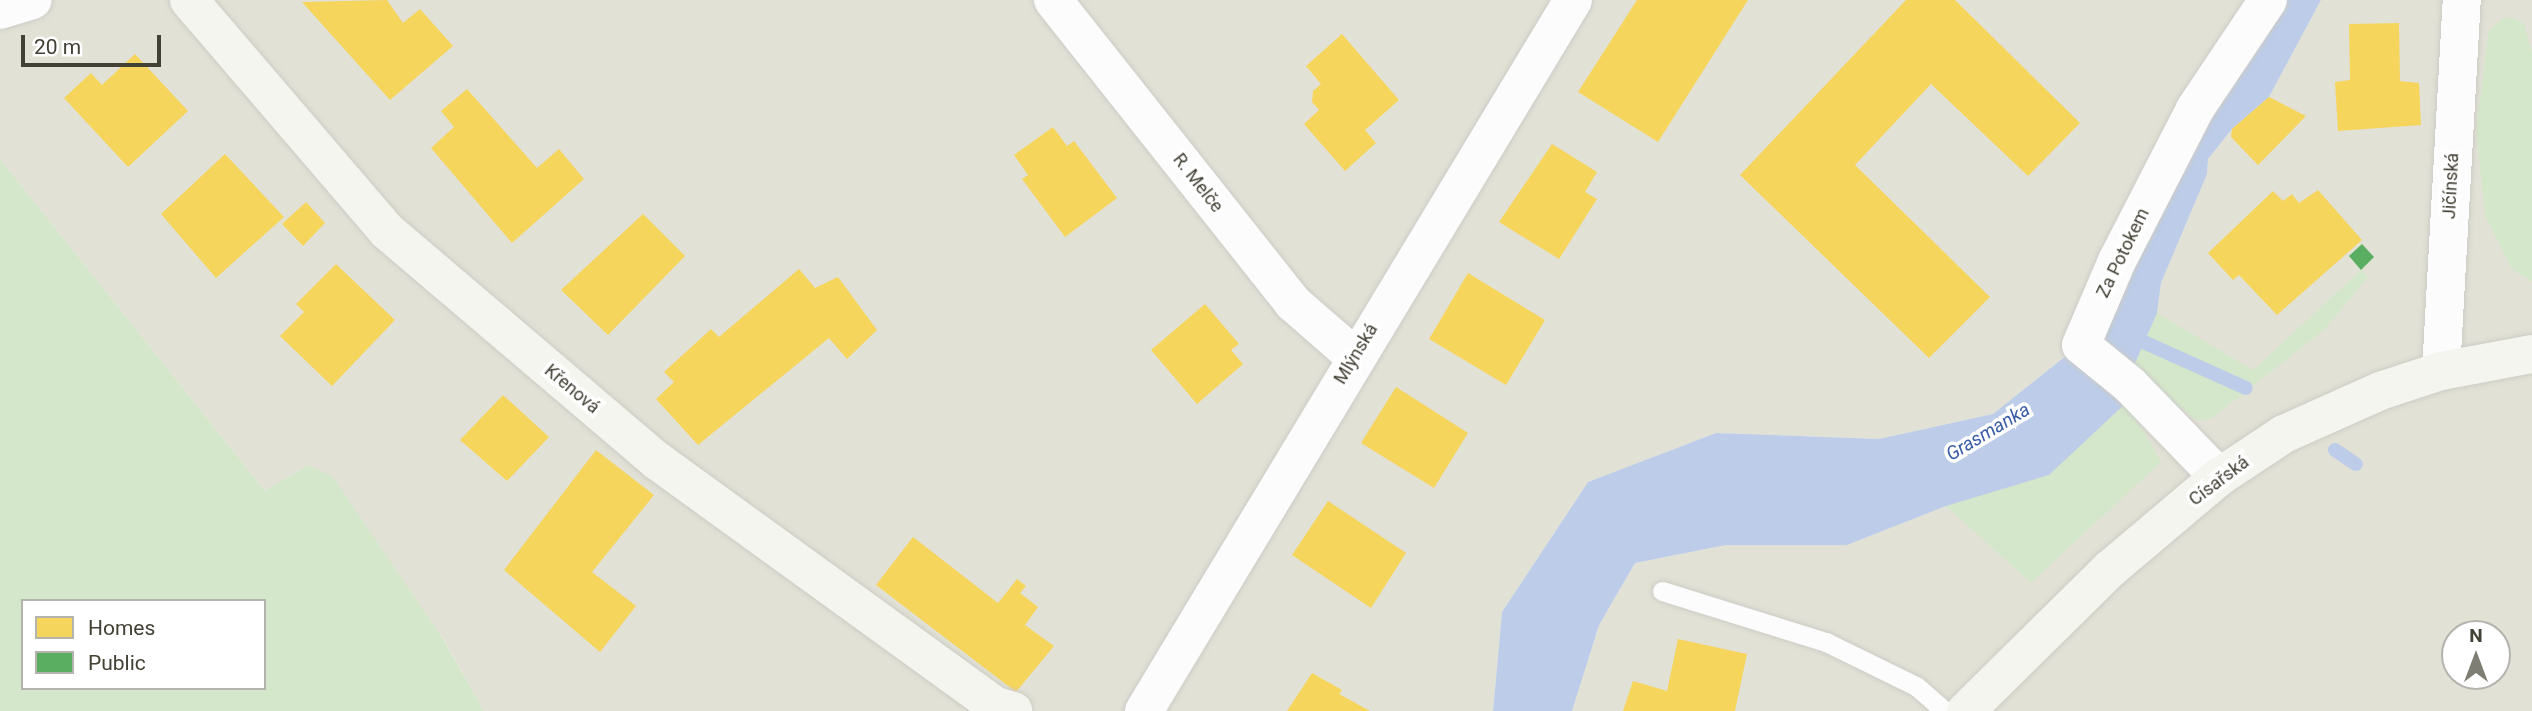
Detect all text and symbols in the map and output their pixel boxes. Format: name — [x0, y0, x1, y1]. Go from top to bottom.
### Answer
scale bar — [24, 21, 164, 65]
text: 20 m — [34, 35, 81, 59]
street label: R. Melče — [1168, 149, 1228, 217]
street label: Jičínská — [2438, 152, 2464, 220]
street label: Za Potokem — [2092, 205, 2154, 301]
street label: Mlýnská — [1330, 320, 1382, 388]
street label: Křenová — [540, 360, 604, 418]
water label: Grasmanka — [1942, 398, 2034, 466]
street label: Císařská — [2185, 451, 2253, 511]
legend — [21, 599, 266, 690]
text: Homes — [88, 616, 155, 640]
north arrow — [2441, 620, 2511, 690]
text: N — [2469, 624, 2483, 647]
text: Public — [88, 651, 146, 675]

